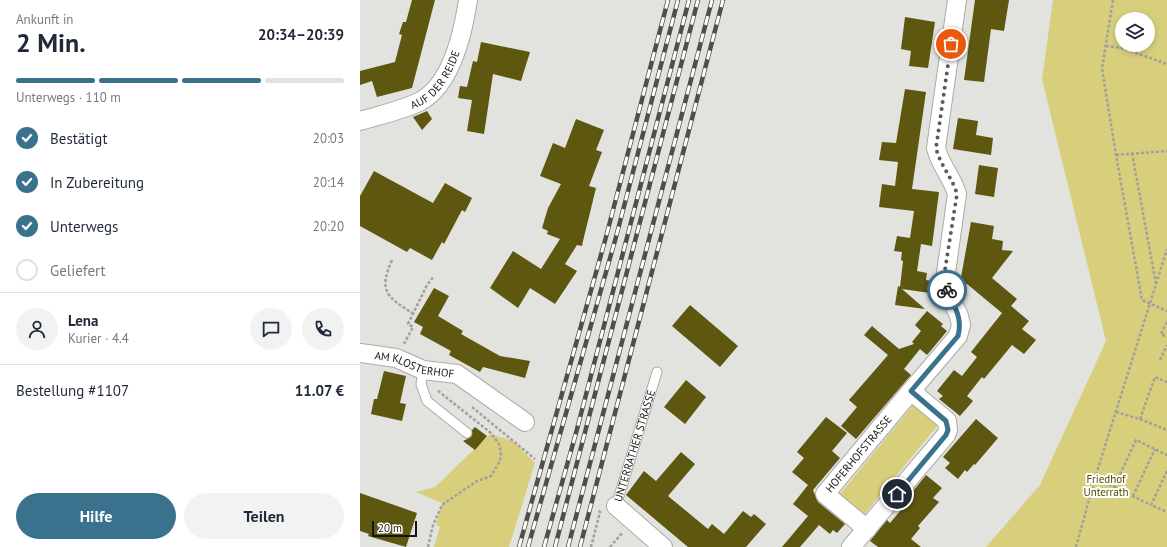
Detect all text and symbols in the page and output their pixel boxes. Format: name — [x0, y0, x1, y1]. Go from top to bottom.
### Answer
text: Ankunft in — [16, 11, 73, 28]
map controls — [1115, 12, 1155, 52]
button: layers — [1115, 12, 1155, 52]
text: 20:34–20:39 — [258, 25, 344, 44]
text: 2 Min. — [16, 26, 86, 59]
pin — [934, 27, 968, 61]
icon: bag — [940, 33, 962, 55]
street label: AUF DER REIDE — [408, 48, 463, 112]
text: Unterwegs · 110 m — [16, 89, 121, 106]
icon: check — [16, 127, 38, 149]
text: Bestätigt — [50, 129, 107, 148]
text: 20:03 — [313, 130, 344, 147]
icon: check — [16, 171, 38, 193]
text: In Zubereitung — [50, 173, 144, 192]
text: 20:14 — [313, 174, 344, 191]
icon: check — [16, 215, 38, 237]
text: Unterwegs — [50, 217, 118, 236]
text: 20:20 — [313, 218, 344, 235]
text: Geliefert — [50, 261, 106, 280]
courier — [927, 270, 967, 310]
icon: bike — [936, 279, 958, 301]
button: person — [16, 308, 58, 350]
button: chat — [250, 308, 292, 350]
button: phone — [302, 308, 344, 350]
text: Lena — [68, 311, 98, 330]
text: Kurier · 4.4 — [68, 330, 129, 347]
street label: AM KLOSTERHOF — [374, 348, 455, 381]
text: Bestellung #1107 — [16, 381, 129, 400]
text: 11.07 € — [295, 381, 344, 400]
street label: UNTERRATHER STRASSE — [611, 388, 658, 503]
street label: HOFERHOFSTRASSE — [822, 412, 895, 495]
park label: Friedhof Unterrath — [1083, 472, 1129, 499]
pin — [880, 477, 914, 511]
icon: home — [886, 483, 908, 505]
button: Hilfe — [16, 493, 176, 539]
button: Teilen — [184, 493, 344, 539]
scale bar — [372, 519, 417, 538]
text: 20 m — [378, 521, 402, 535]

